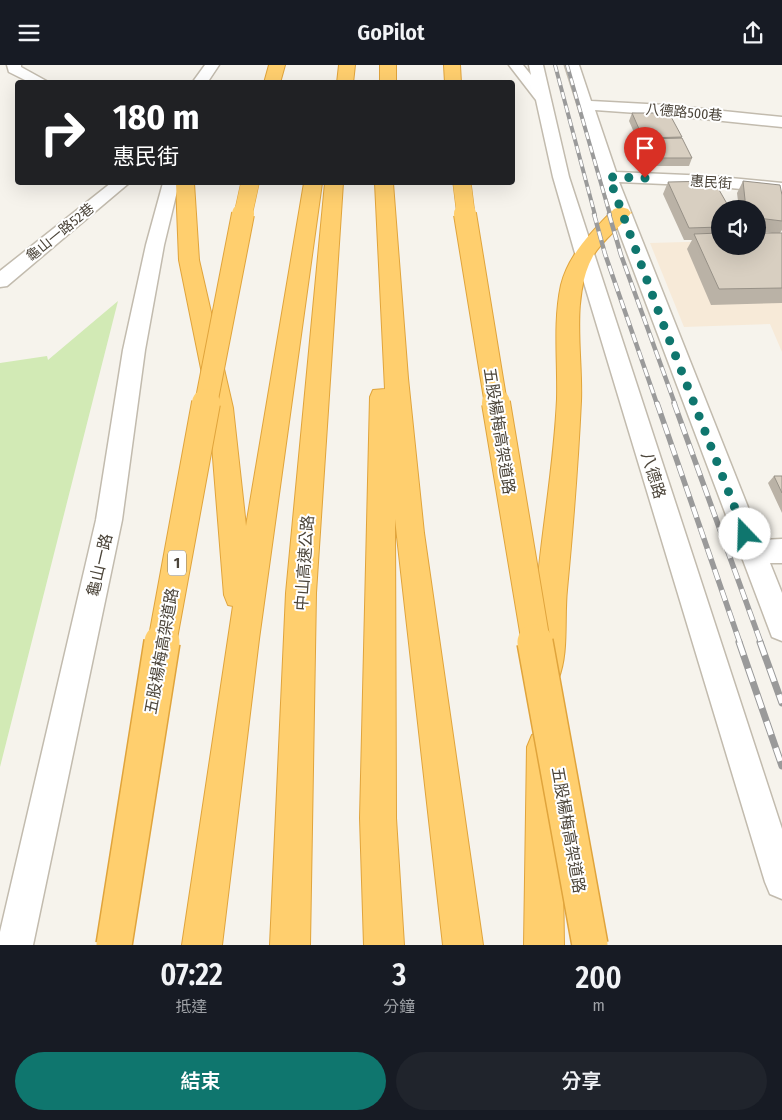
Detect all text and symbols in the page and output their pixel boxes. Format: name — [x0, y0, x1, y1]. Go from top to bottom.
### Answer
icon: menu — [15, 19, 43, 47]
text: GoPilot — [357, 19, 425, 46]
icon: share — [739, 19, 767, 47]
text: 180 m — [113, 96, 199, 138]
icon: right — [30, 100, 95, 165]
street label: 八德路500巷 — [645, 101, 723, 124]
pin — [624, 127, 666, 178]
icon: arrive — [631, 134, 659, 162]
text: 惠民街 — [113, 143, 179, 170]
street label: 惠民街 — [689, 173, 733, 192]
street label: 龜山一路52巷 — [23, 200, 98, 265]
map controls — [711, 200, 766, 255]
button: sound — [711, 200, 766, 255]
street label: 五股楊梅高架道路 — [480, 366, 519, 496]
street label: 八德路 — [637, 449, 670, 501]
position arrow — [718, 507, 770, 559]
street label: 中山高速公路 — [292, 514, 317, 612]
street label: 龜山一路 — [83, 532, 116, 598]
road number: 1 — [168, 551, 186, 575]
street label: 五股楊梅高架道路 — [141, 586, 182, 716]
street label: 五股楊梅高架道路 — [548, 765, 589, 895]
text: 07:22 — [160, 957, 223, 993]
text: 3 — [392, 957, 406, 993]
text: 200 — [576, 960, 622, 996]
text: m — [592, 996, 605, 1015]
text: 抵達 — [176, 997, 208, 1016]
text: 分鐘 — [383, 997, 415, 1016]
button: 結束 — [15, 1052, 386, 1110]
button: 分享 — [396, 1052, 767, 1110]

